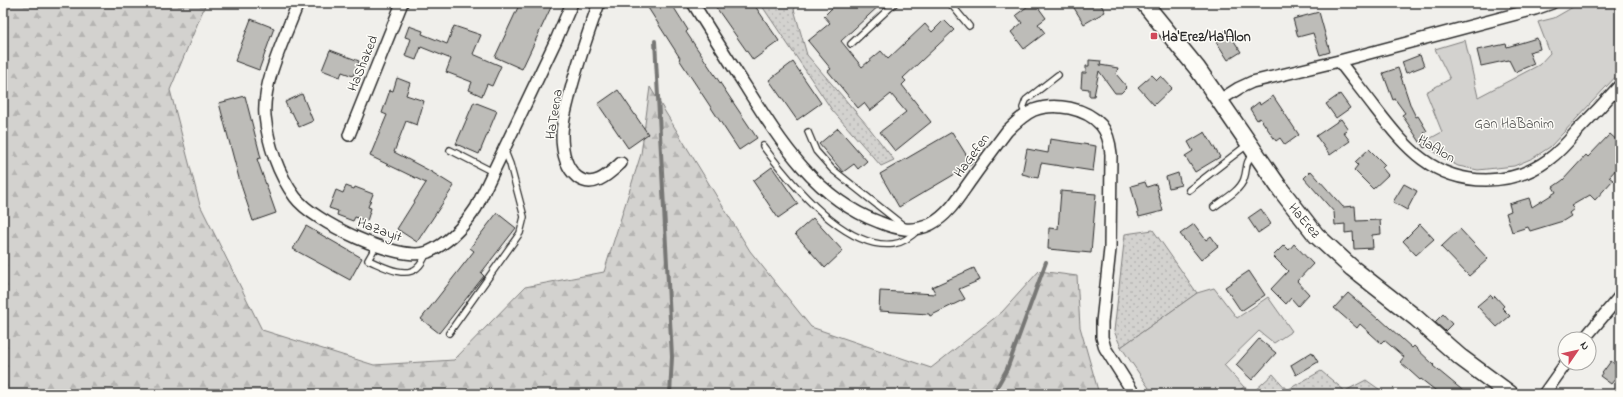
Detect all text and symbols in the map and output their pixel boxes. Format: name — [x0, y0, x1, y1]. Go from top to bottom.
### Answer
place label: Ha'Erez/Ha'Alon — [1162, 27, 1251, 48]
marker: Ha'Erez/Ha'Alon — [1149, 31, 1159, 41]
street label: HaShaked — [343, 32, 384, 95]
street label: HaTeena — [540, 88, 569, 141]
park label: Gan HaBanim — [1474, 114, 1554, 135]
street label: HaGefen — [949, 129, 996, 182]
street label: HaAlon — [1413, 130, 1459, 169]
street label: HaErez — [1283, 199, 1325, 243]
street label: HaZayit — [354, 213, 405, 249]
north arrow — [1557, 331, 1597, 371]
text: N — [1576, 338, 1593, 354]

